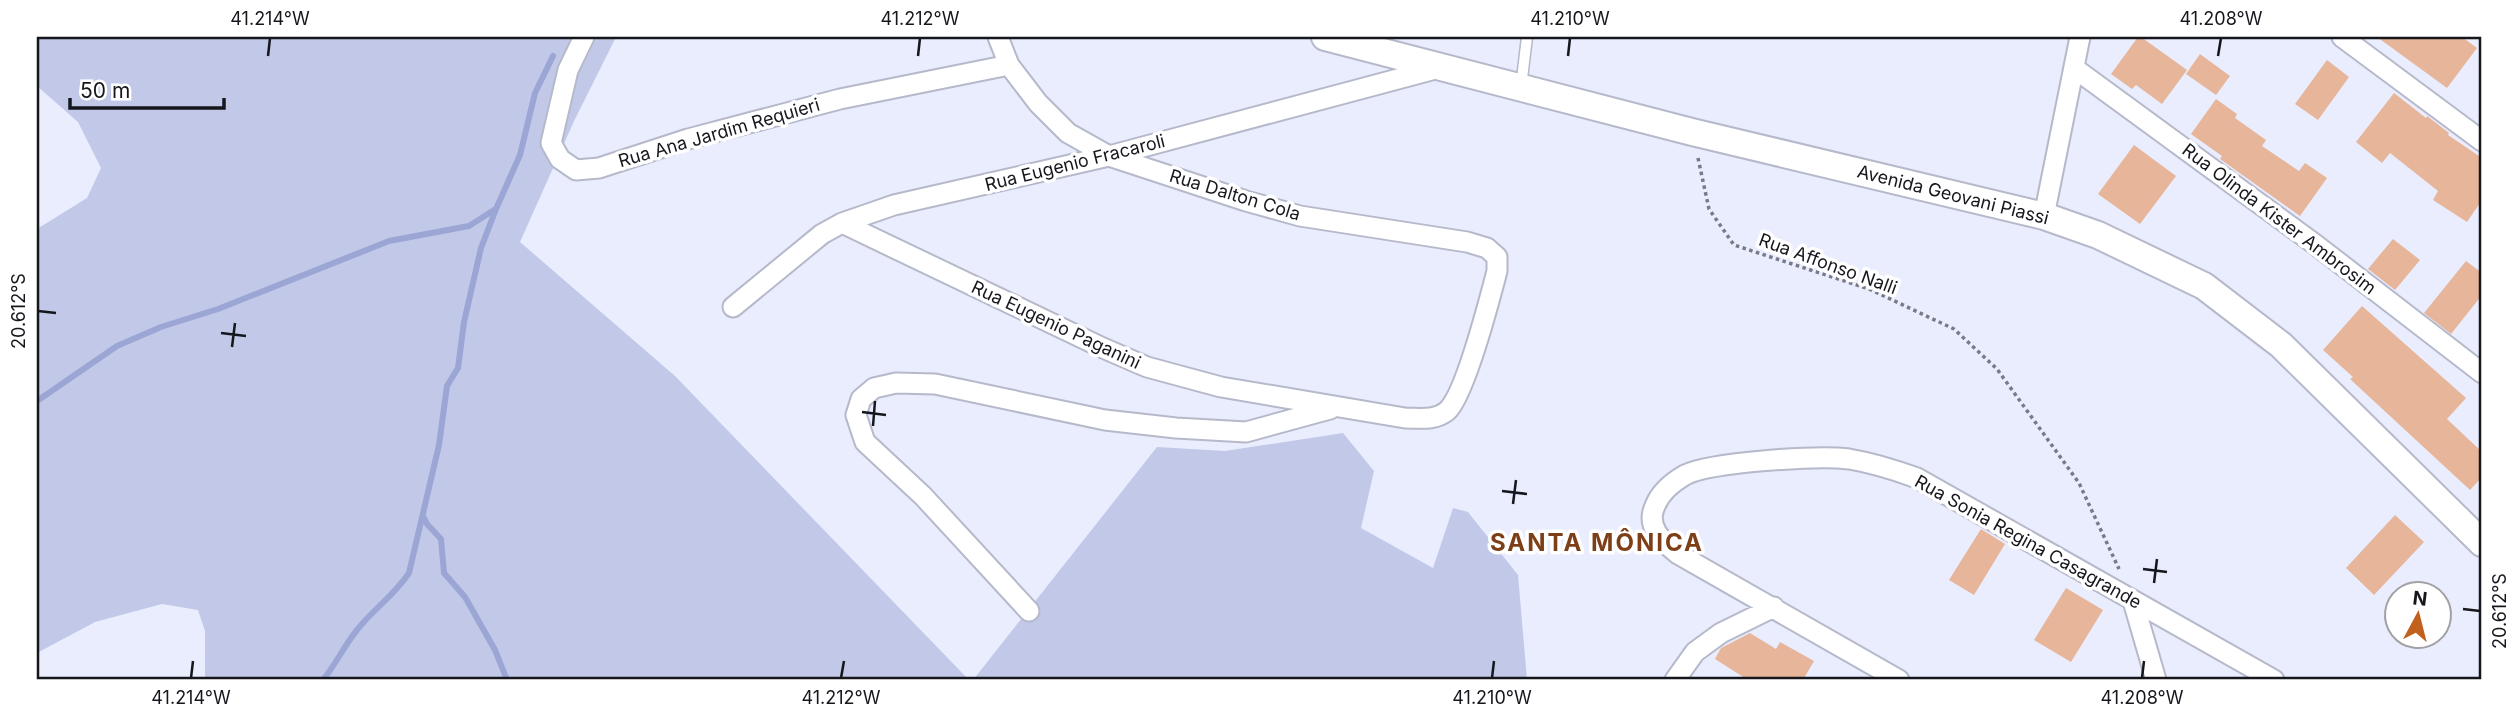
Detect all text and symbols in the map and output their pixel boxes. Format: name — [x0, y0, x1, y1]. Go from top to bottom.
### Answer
text: 41.214°W — [230, 8, 310, 29]
text: 41.212°W — [881, 8, 960, 29]
text: 41.210°W — [1530, 8, 1610, 29]
text: 41.208°W — [2180, 8, 2263, 29]
scale bar — [70, 66, 224, 110]
text: 50 m — [80, 78, 130, 103]
street label: Rua Ana Jardim Requieri — [616, 94, 822, 171]
street label: Rua Eugenio Fracaroli — [983, 130, 1167, 195]
street label: Rua Olinda Kister Ambrosim — [2178, 139, 2380, 298]
street label: Avenida Geovani Piassi — [1855, 161, 2051, 228]
street label: Rua Dalton Cola — [1167, 165, 1303, 224]
street label: Rua Affonso Nalli — [1756, 229, 1900, 298]
text: 20.612°S — [8, 273, 29, 349]
street label: Rua Eugenio Paganini — [968, 276, 1144, 373]
street label: Rua Sonia Regina Casagrande — [1911, 470, 2145, 613]
district label: SANTA MÔNICA — [1490, 528, 1704, 557]
text: 20.612°S — [2489, 573, 2510, 649]
north arrow — [2382, 580, 2452, 650]
text: N — [2411, 586, 2429, 611]
text: 41.214°W — [151, 687, 231, 708]
text: 41.212°W — [802, 687, 881, 708]
text: 41.210°W — [1452, 687, 1532, 708]
text: 41.208°W — [2101, 687, 2184, 708]

